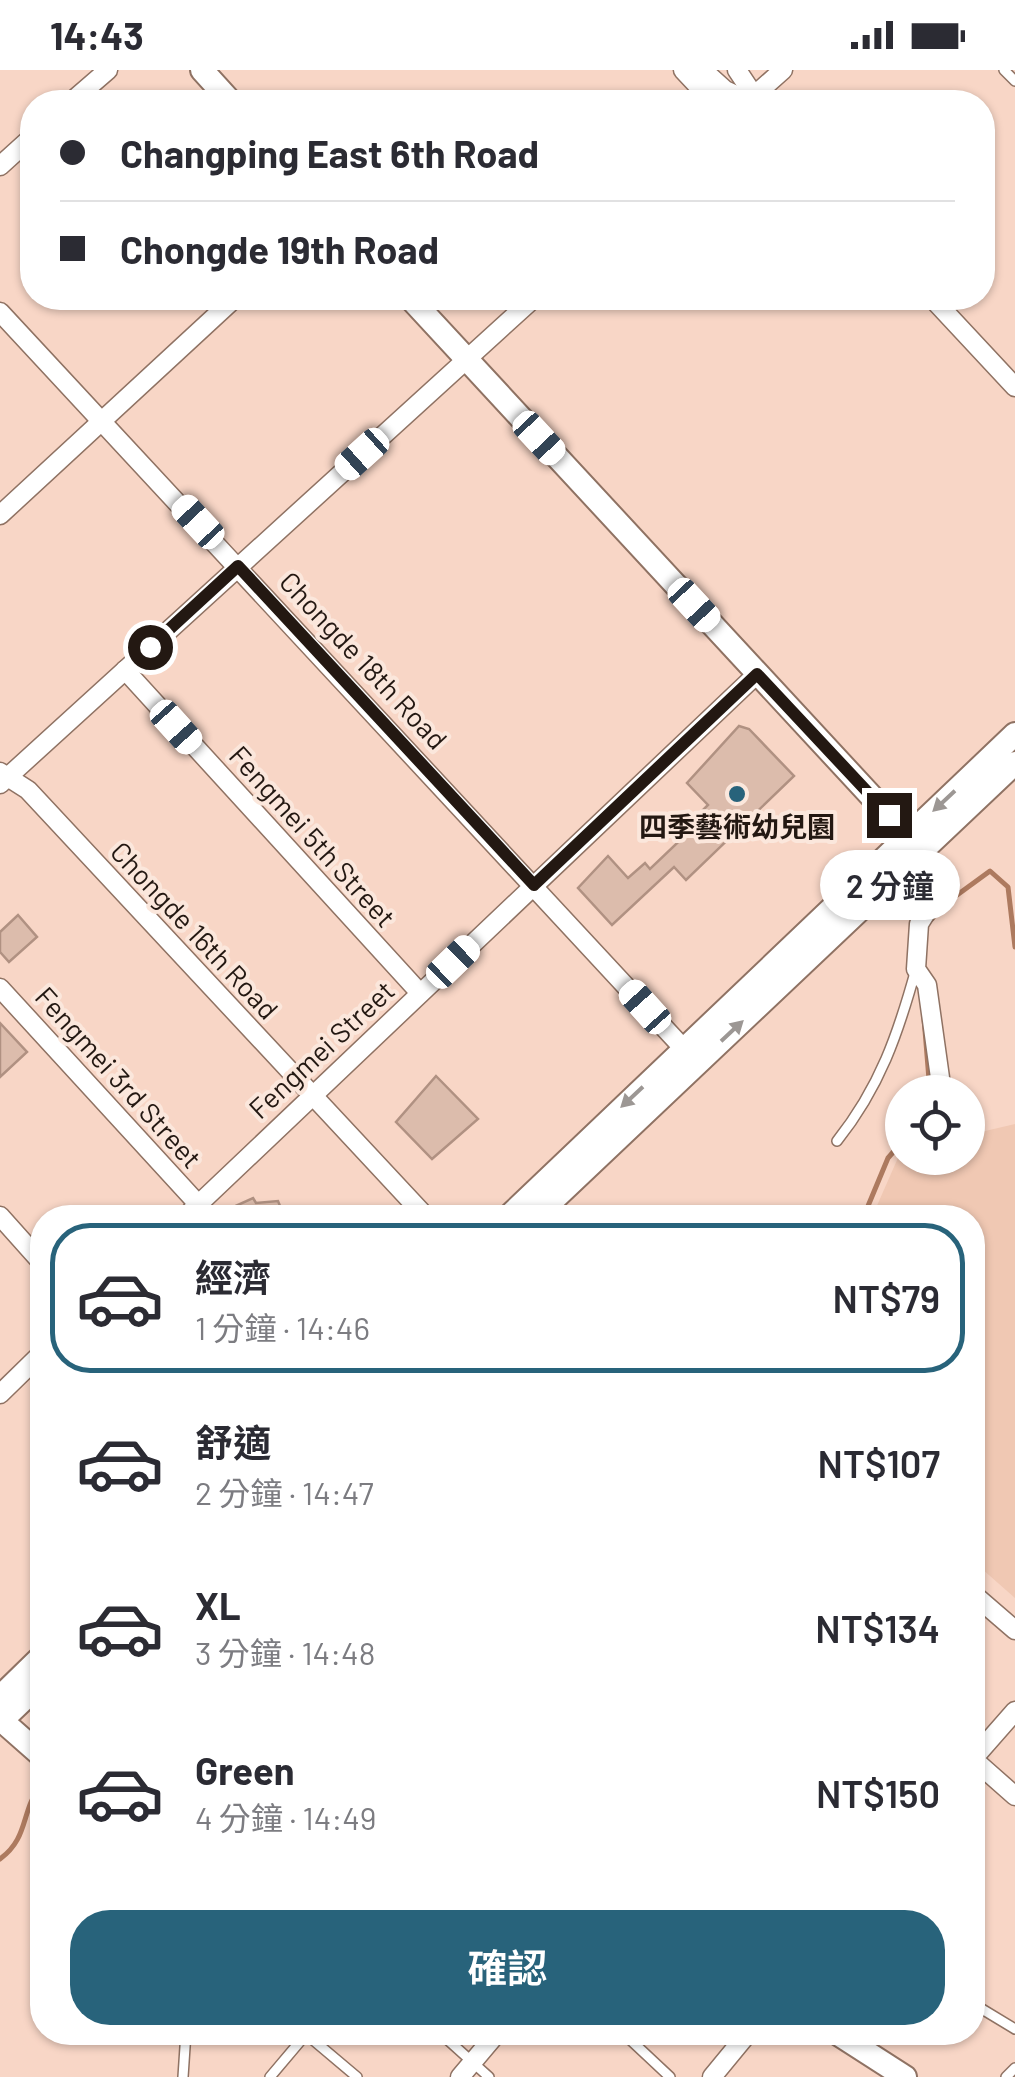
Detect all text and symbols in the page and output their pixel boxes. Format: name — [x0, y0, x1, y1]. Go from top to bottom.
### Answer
text: 14:43 — [50, 12, 144, 58]
text: Changping East 6th Road — [120, 130, 539, 176]
text: Chongde 19th Road — [120, 226, 439, 272]
car — [508, 406, 570, 470]
car — [330, 423, 394, 485]
car — [167, 490, 229, 554]
street label: Chongde 18th Road — [273, 564, 455, 756]
car — [663, 573, 725, 637]
route start — [128, 625, 173, 670]
car — [145, 695, 207, 759]
street label: Fengmei 5th Street — [223, 738, 403, 934]
marker: 四季藝術幼兒園 — [726, 783, 748, 805]
one-way arrow — [932, 789, 956, 812]
route end — [867, 793, 912, 838]
place label: 四季藝術幼兒園 — [639, 809, 835, 843]
street label: Chongde 16th Road — [104, 834, 286, 1026]
callout: 2 分鐘 — [819, 850, 959, 920]
text: 2 分鐘 — [846, 866, 934, 904]
car — [421, 930, 485, 994]
street label: Fengmei Street — [241, 973, 401, 1125]
car — [614, 975, 676, 1039]
street label: Fengmei 3rd Street — [29, 979, 209, 1175]
one-way arrow — [720, 1019, 744, 1042]
map controls — [885, 1075, 985, 1175]
button: locate — [885, 1075, 985, 1175]
one-way arrow — [620, 1085, 644, 1108]
icon: car — [75, 1253, 165, 1343]
text: 經濟 — [195, 1254, 271, 1300]
text: NT$79 — [832, 1275, 940, 1321]
text: 1 分鐘 · 14:46 — [195, 1308, 370, 1346]
icon: car — [75, 1418, 165, 1508]
text: 舒適 — [195, 1419, 271, 1465]
text: NT$107 — [817, 1440, 940, 1486]
text: 2 分鐘 · 14:47 — [195, 1473, 374, 1511]
text: XL — [195, 1582, 241, 1628]
icon: car — [75, 1583, 165, 1673]
text: NT$134 — [815, 1605, 940, 1651]
text: 3 分鐘 · 14:48 — [195, 1633, 375, 1671]
text: Green — [195, 1747, 295, 1793]
icon: car — [75, 1748, 165, 1838]
text: NT$150 — [816, 1770, 940, 1816]
text: 4 分鐘 · 14:49 — [195, 1798, 377, 1836]
button: 確認 — [70, 1910, 945, 2025]

